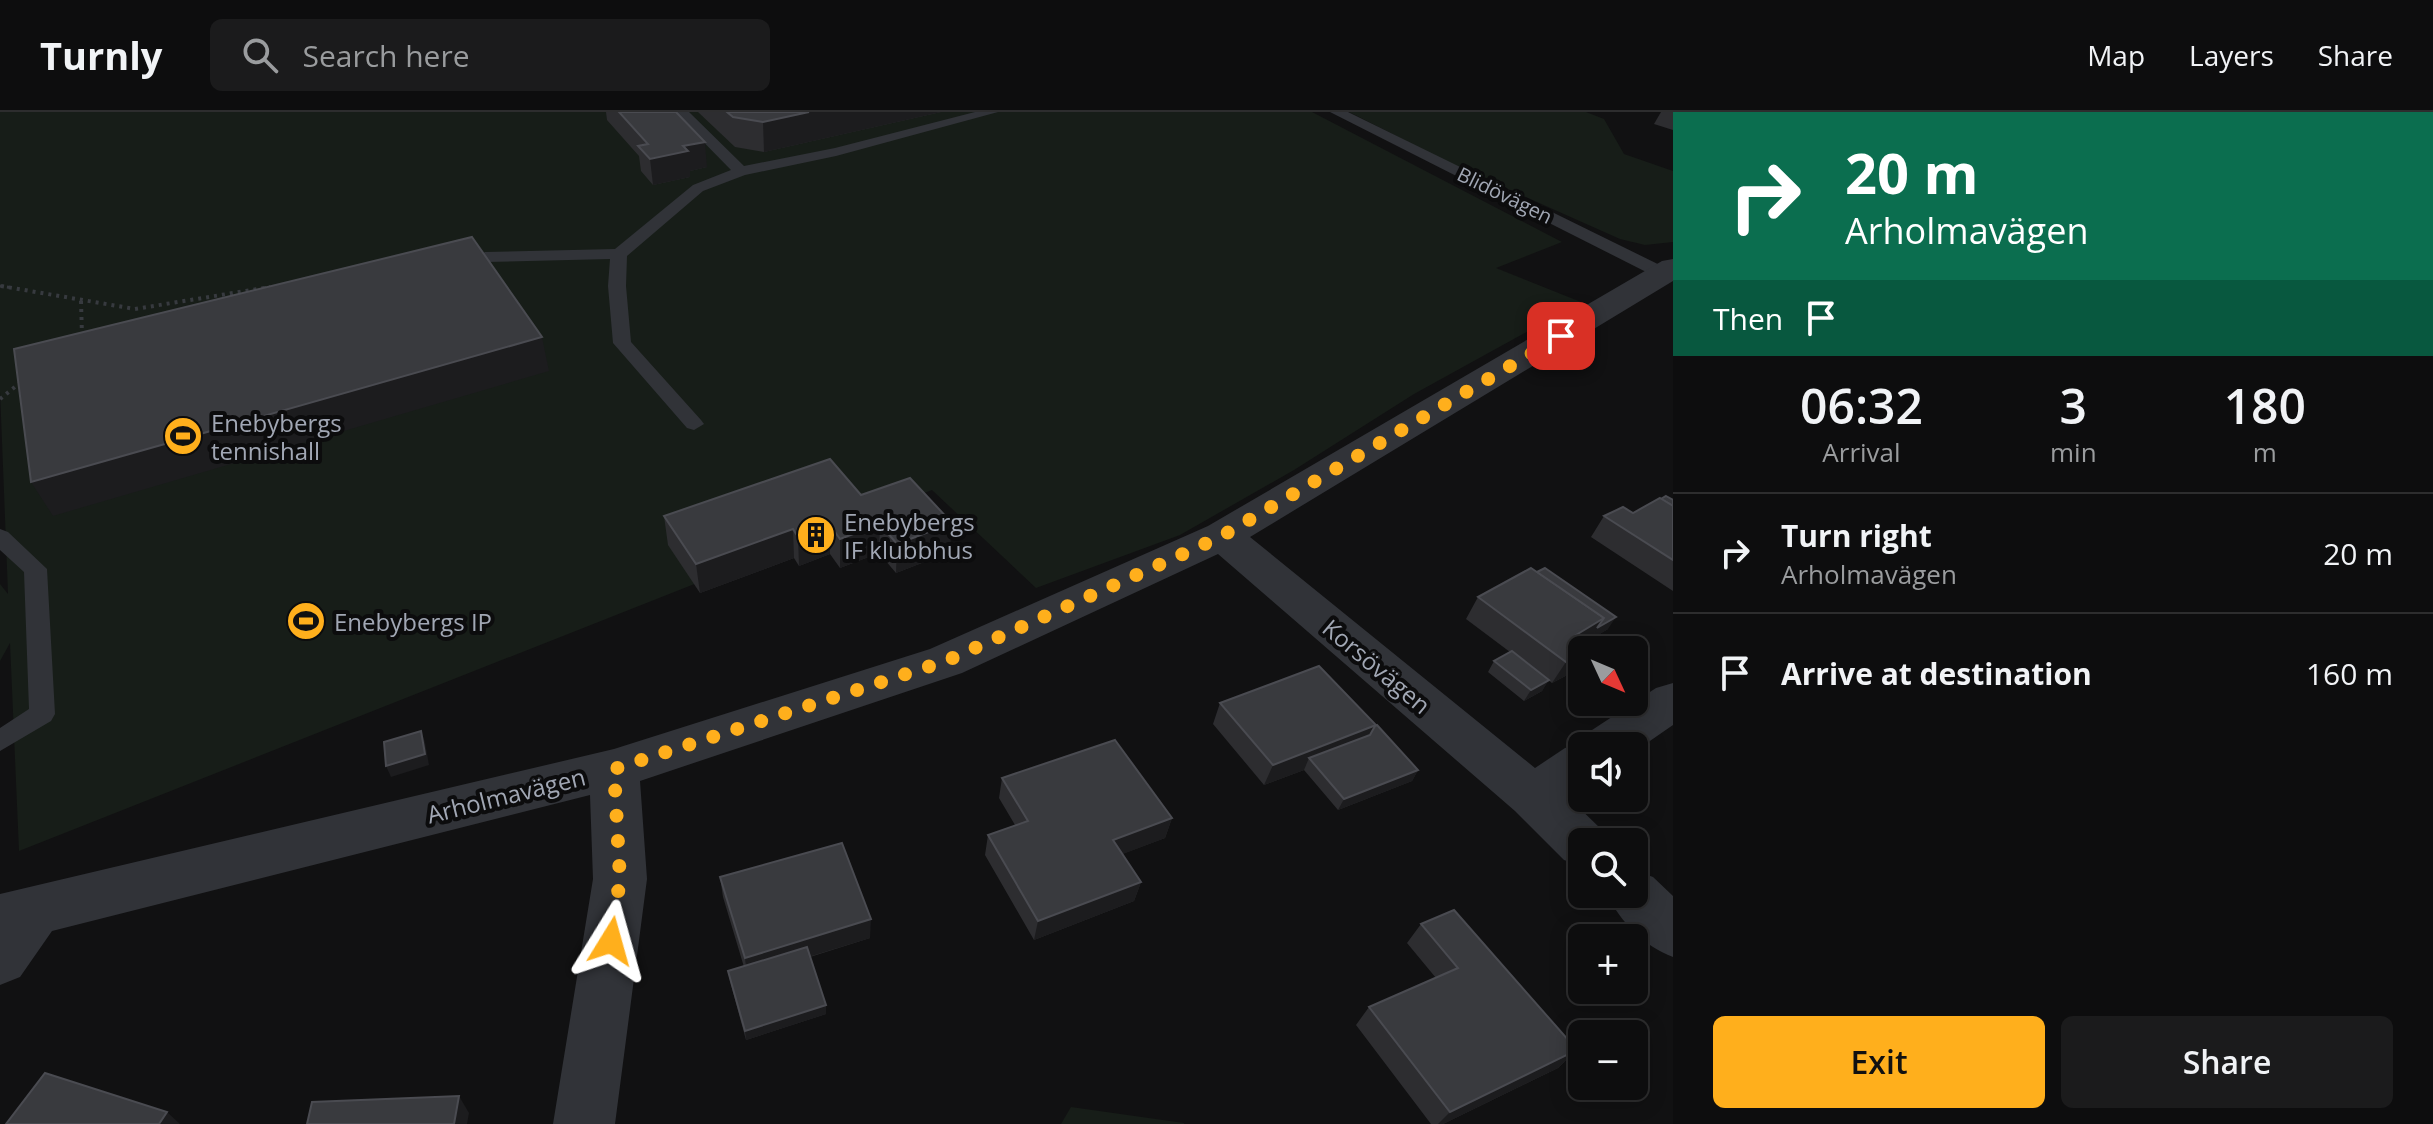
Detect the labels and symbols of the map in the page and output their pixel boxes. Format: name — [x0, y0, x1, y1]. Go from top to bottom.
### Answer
street label: Blidövägen — [1453, 160, 1557, 230]
pin — [1527, 302, 1595, 370]
place label: Enebybergs tennishall — [211, 406, 342, 467]
sports icon: Enebybergs tennishall — [162, 415, 204, 457]
place label: Enebybergs IF klubbhus — [844, 505, 975, 566]
building icon: Enebybergs IF klubbhus — [795, 514, 837, 556]
sports icon: Enebybergs IP — [285, 600, 327, 642]
place label: Enebybergs IP — [334, 605, 492, 638]
street label: Korsövägen — [1316, 611, 1438, 721]
north arrow — [1568, 636, 1648, 716]
street label: Arholmavägen — [423, 759, 589, 831]
position arrow — [569, 899, 653, 983]

